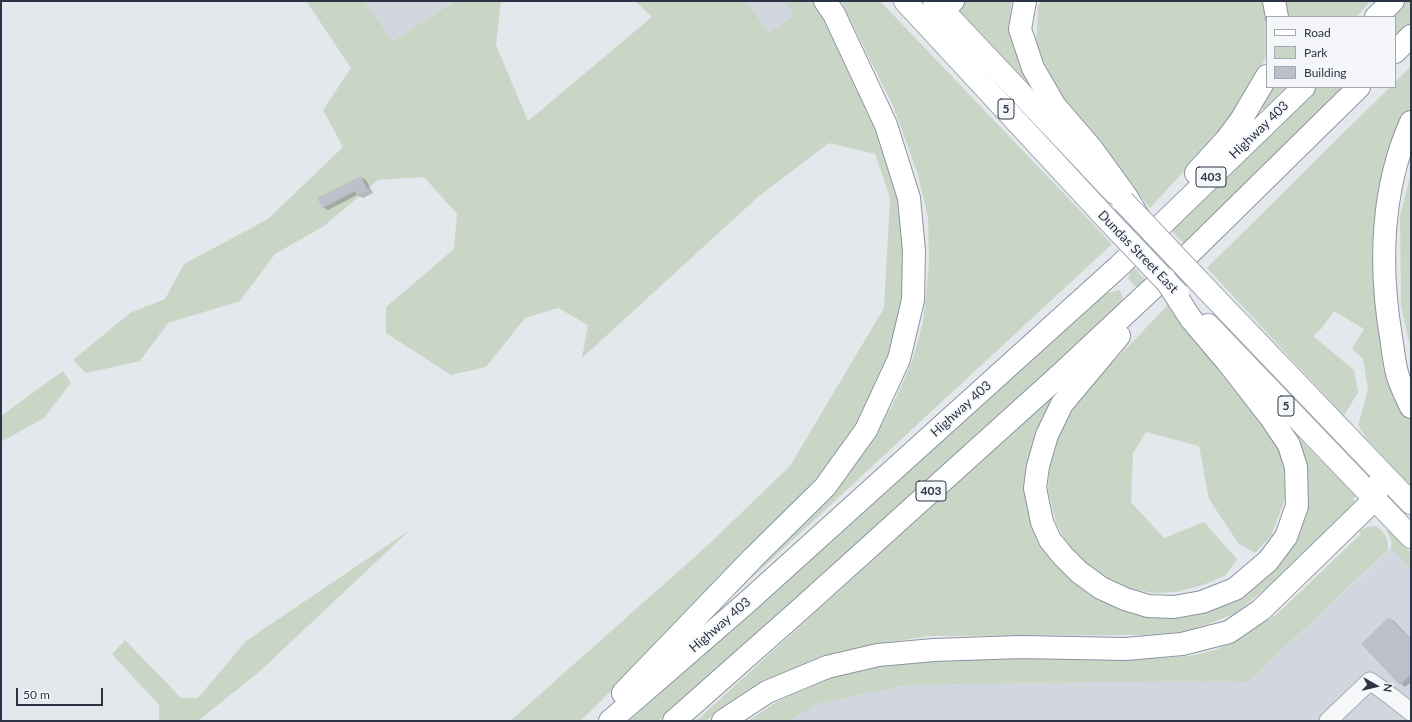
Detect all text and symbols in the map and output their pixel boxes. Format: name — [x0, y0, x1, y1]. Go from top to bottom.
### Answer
legend — [1266, 16, 1396, 88]
text: Road — [1304, 25, 1331, 40]
text: Park — [1304, 45, 1327, 60]
text: Building — [1304, 65, 1347, 80]
street label: Highway 403 — [1226, 98, 1292, 162]
road number: 5 — [998, 99, 1014, 119]
road number: 403 — [1196, 167, 1226, 187]
street label: Dundas Street East — [1095, 207, 1181, 297]
street label: Highway 403 — [928, 378, 994, 440]
road number: 5 — [1278, 396, 1294, 416]
road number: 403 — [916, 481, 946, 501]
street label: Highway 403 — [686, 594, 754, 656]
north arrow — [1356, 666, 1396, 706]
scale bar — [18, 680, 105, 706]
text: N — [1381, 683, 1395, 693]
text: 50 m — [23, 687, 50, 702]

